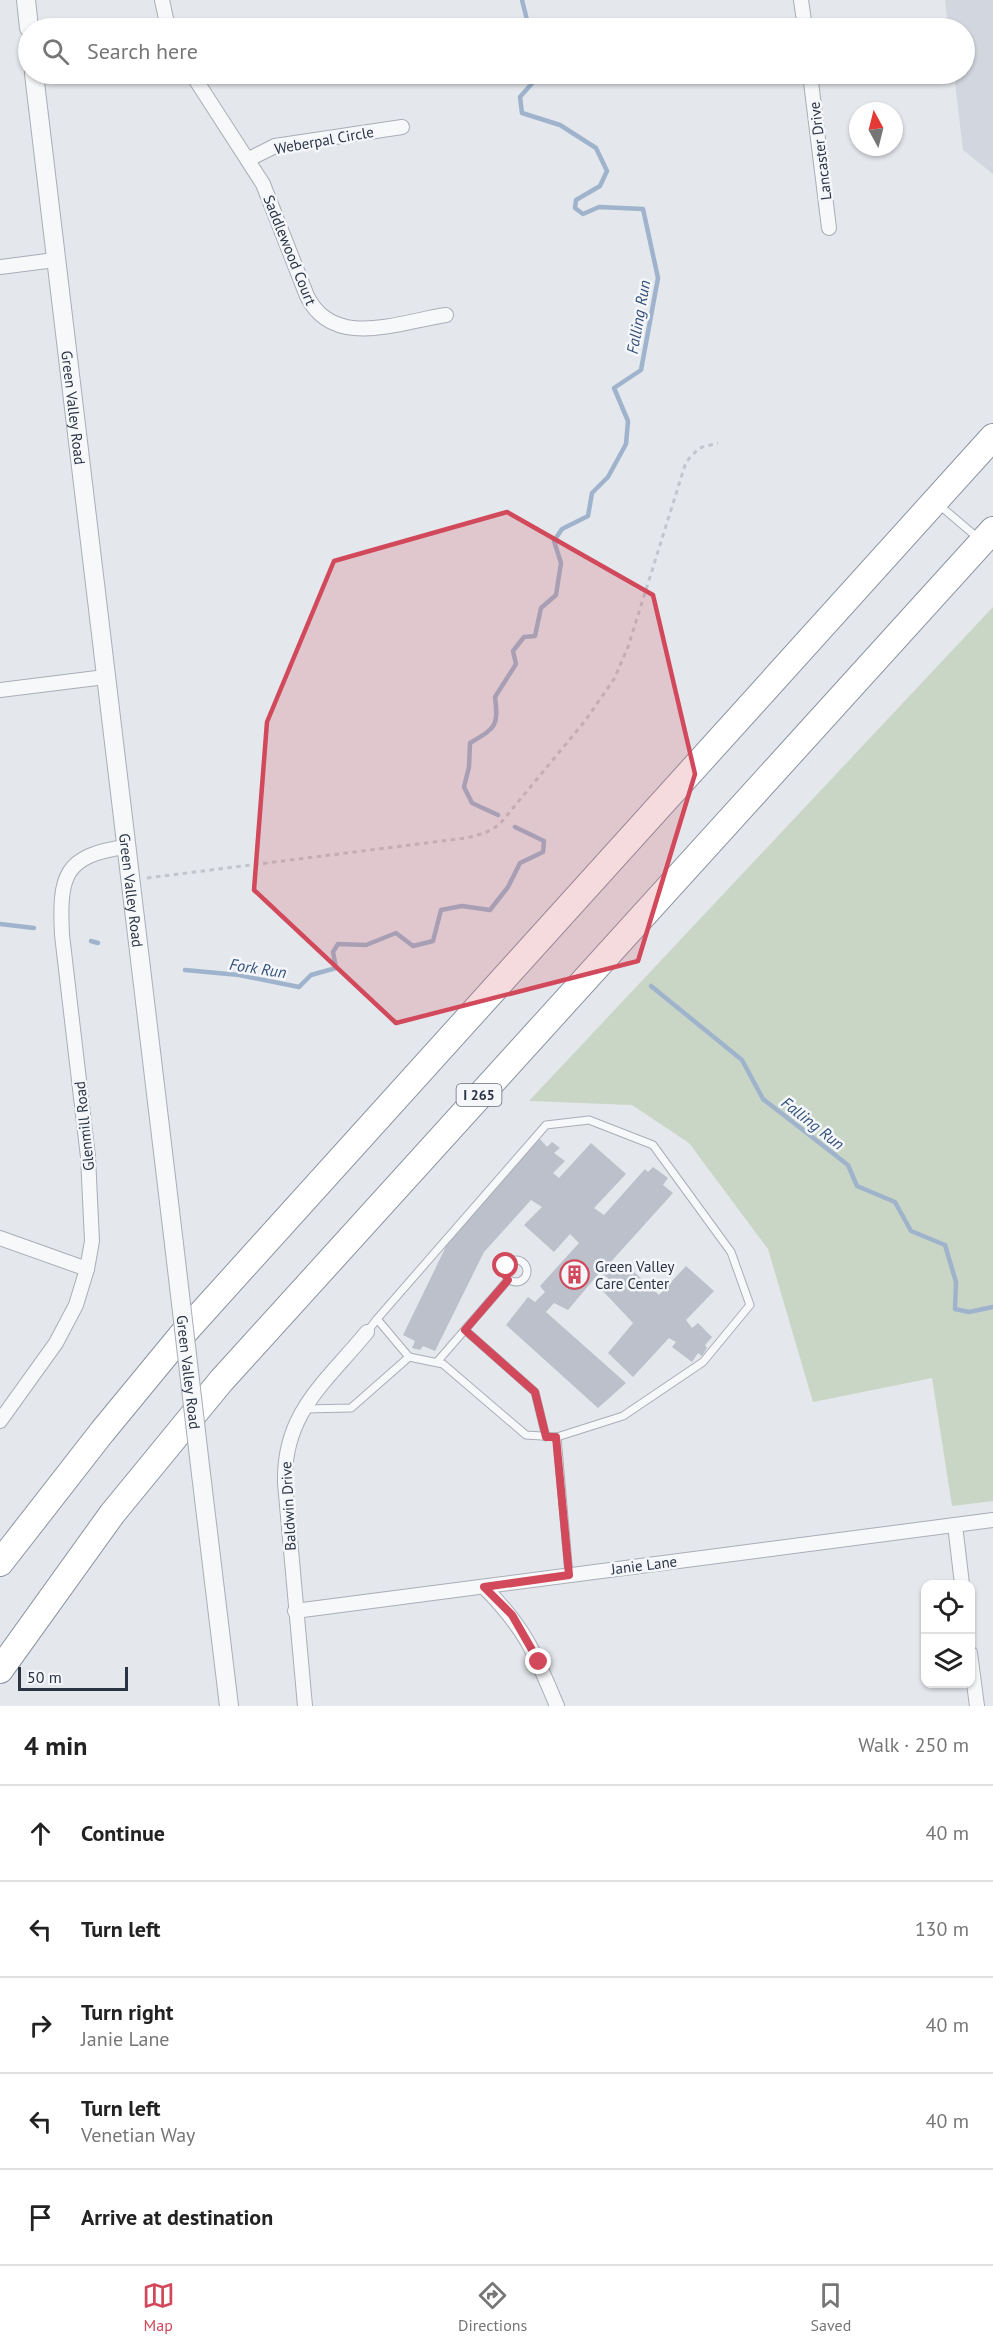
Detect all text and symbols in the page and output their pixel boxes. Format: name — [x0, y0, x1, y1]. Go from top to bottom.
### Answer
search box — [18, 18, 975, 84]
icon: search — [39, 35, 72, 68]
text: Search here — [87, 37, 198, 65]
street label: Lancaster Drive — [805, 101, 835, 201]
north arrow — [849, 102, 903, 156]
street label: Weberpal Circle — [273, 122, 375, 158]
street label: Saddlewood Court — [259, 192, 321, 308]
water label: Falling Run — [622, 279, 654, 355]
street label: Green Valley Road — [58, 350, 90, 466]
street label: Green Valley Road — [115, 832, 148, 948]
water label: Fork Run — [228, 954, 288, 982]
street label: Glenmill Road — [70, 1080, 98, 1172]
road number: I 265 — [456, 1084, 502, 1106]
water label: Falling Run — [778, 1092, 848, 1154]
route start — [492, 1252, 518, 1278]
place label: Green Valley Care Center — [595, 1257, 674, 1293]
building icon: Green Valley Care Center — [558, 1259, 590, 1291]
street label: Green Valley Road — [173, 1314, 205, 1430]
street label: Baldwin Drive — [276, 1461, 300, 1551]
street label: Janie Lane — [609, 1552, 678, 1579]
map controls — [921, 1580, 975, 1688]
button: locate — [921, 1580, 975, 1634]
button: layers — [921, 1634, 975, 1688]
route end — [525, 1648, 551, 1674]
scale bar — [18, 1664, 128, 1692]
text: 50 m — [27, 1667, 62, 1687]
text: 4 min — [24, 1729, 87, 1762]
text: Walk · 250 m — [858, 1732, 969, 1758]
icon: ahead — [24, 1817, 57, 1850]
text: Continue — [81, 1819, 165, 1847]
text: 40 m — [926, 1820, 969, 1846]
icon: left — [24, 1913, 57, 1946]
text: Turn left — [81, 1915, 161, 1943]
text: 130 m — [915, 1916, 969, 1942]
text: Turn right — [81, 1998, 173, 2026]
icon: right — [24, 2009, 57, 2042]
text: 40 m — [926, 2012, 969, 2038]
text: Janie Lane — [81, 2026, 170, 2052]
text: Turn left — [81, 2094, 161, 2122]
icon: left — [24, 2105, 57, 2138]
text: 40 m — [926, 2108, 969, 2134]
text: Venetian Way — [81, 2122, 195, 2148]
icon: arrive — [24, 2201, 57, 2234]
text: Arrive at destination — [81, 2203, 273, 2231]
tab: Map — [142, 2279, 175, 2335]
tab: Directions — [458, 2279, 527, 2335]
tab: Saved — [811, 2279, 851, 2335]

